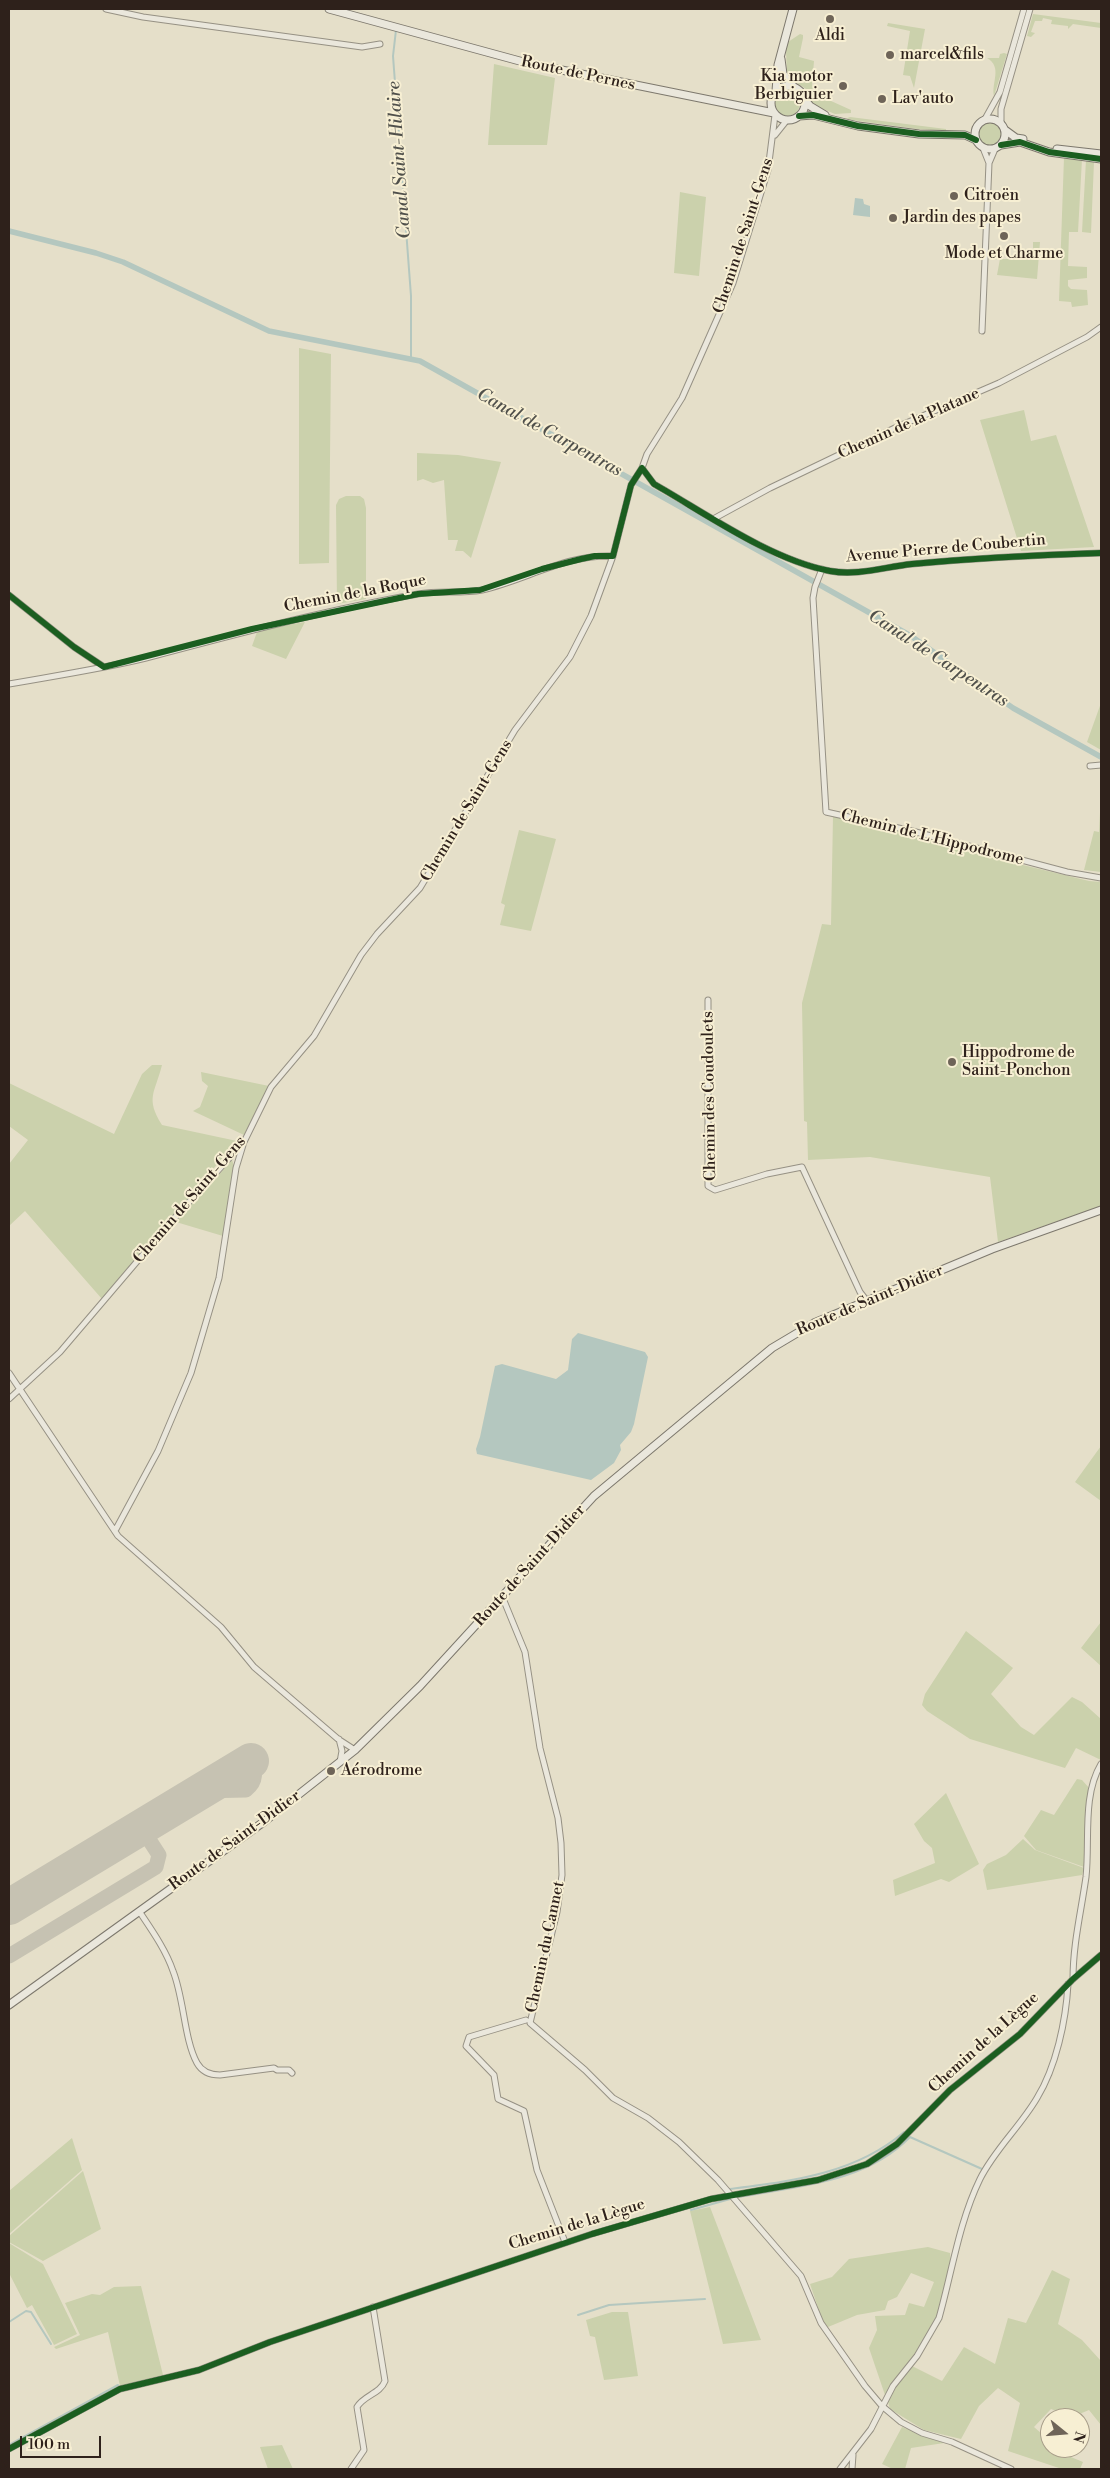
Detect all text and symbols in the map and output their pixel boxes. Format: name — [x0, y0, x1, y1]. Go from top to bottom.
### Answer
marker: Aldi — [824, 13, 836, 25]
place label: Aldi — [815, 26, 845, 46]
place label: marcel&fils — [900, 45, 984, 65]
marker: marcel&fils — [884, 49, 896, 61]
street label: Route de Pernes — [519, 53, 637, 95]
place label: Kia motor Berbiguier — [755, 67, 833, 105]
water label: Canal Saint-Hilaire — [384, 80, 416, 240]
marker: Kia motor Berbiguier — [837, 80, 849, 92]
place label: Lav'auto — [892, 89, 954, 109]
marker: Lav'auto — [876, 93, 888, 105]
street label: Chemin de Saint-Gens — [710, 156, 778, 316]
place label: Citroën — [964, 186, 1019, 206]
marker: Citroën — [948, 190, 960, 202]
place label: Jardin des papes — [903, 208, 1021, 228]
marker: Jardin des papes — [887, 212, 899, 224]
marker: Mode et Charme — [998, 230, 1010, 242]
place label: Mode et Charme — [945, 244, 1063, 264]
water label: Canal de Carpentras — [473, 384, 625, 482]
street label: Chemin de la Platane — [835, 384, 983, 464]
street label: Avenue Pierre de Coubertin — [845, 531, 1047, 567]
street label: Chemin de la Roque — [282, 571, 428, 617]
water label: Canal de Carpentras — [864, 606, 1012, 712]
street label: Chemin de Saint-Gens — [417, 737, 517, 885]
street label: Chemin de L'Hippodrome — [839, 806, 1025, 870]
street label: Chemin des Coudoulets — [699, 1011, 721, 1181]
place label: Hippodrome de Saint-Ponchon — [962, 1043, 1075, 1081]
marker: Hippodrome de Saint-Ponchon — [946, 1056, 958, 1068]
street label: Chemin de Saint-Gens — [130, 1133, 250, 1267]
street label: Route de Saint-Didier — [794, 1261, 946, 1341]
street label: Route de Saint-Didier — [470, 1501, 590, 1631]
place label: Aérodrome — [341, 1761, 422, 1781]
marker: Aérodrome — [325, 1765, 337, 1777]
street label: Route de Saint-Didier — [166, 1787, 304, 1895]
street label: Chemin du Cannet — [523, 1879, 569, 2015]
street label: Chemin de la Lègue — [925, 1989, 1043, 2097]
street label: Chemin de la Lègue — [507, 2195, 647, 2255]
north arrow — [1040, 2408, 1090, 2458]
scale bar — [22, 2426, 104, 2458]
text: N — [1068, 2429, 1089, 2445]
text: 100 m — [28, 2435, 70, 2454]

